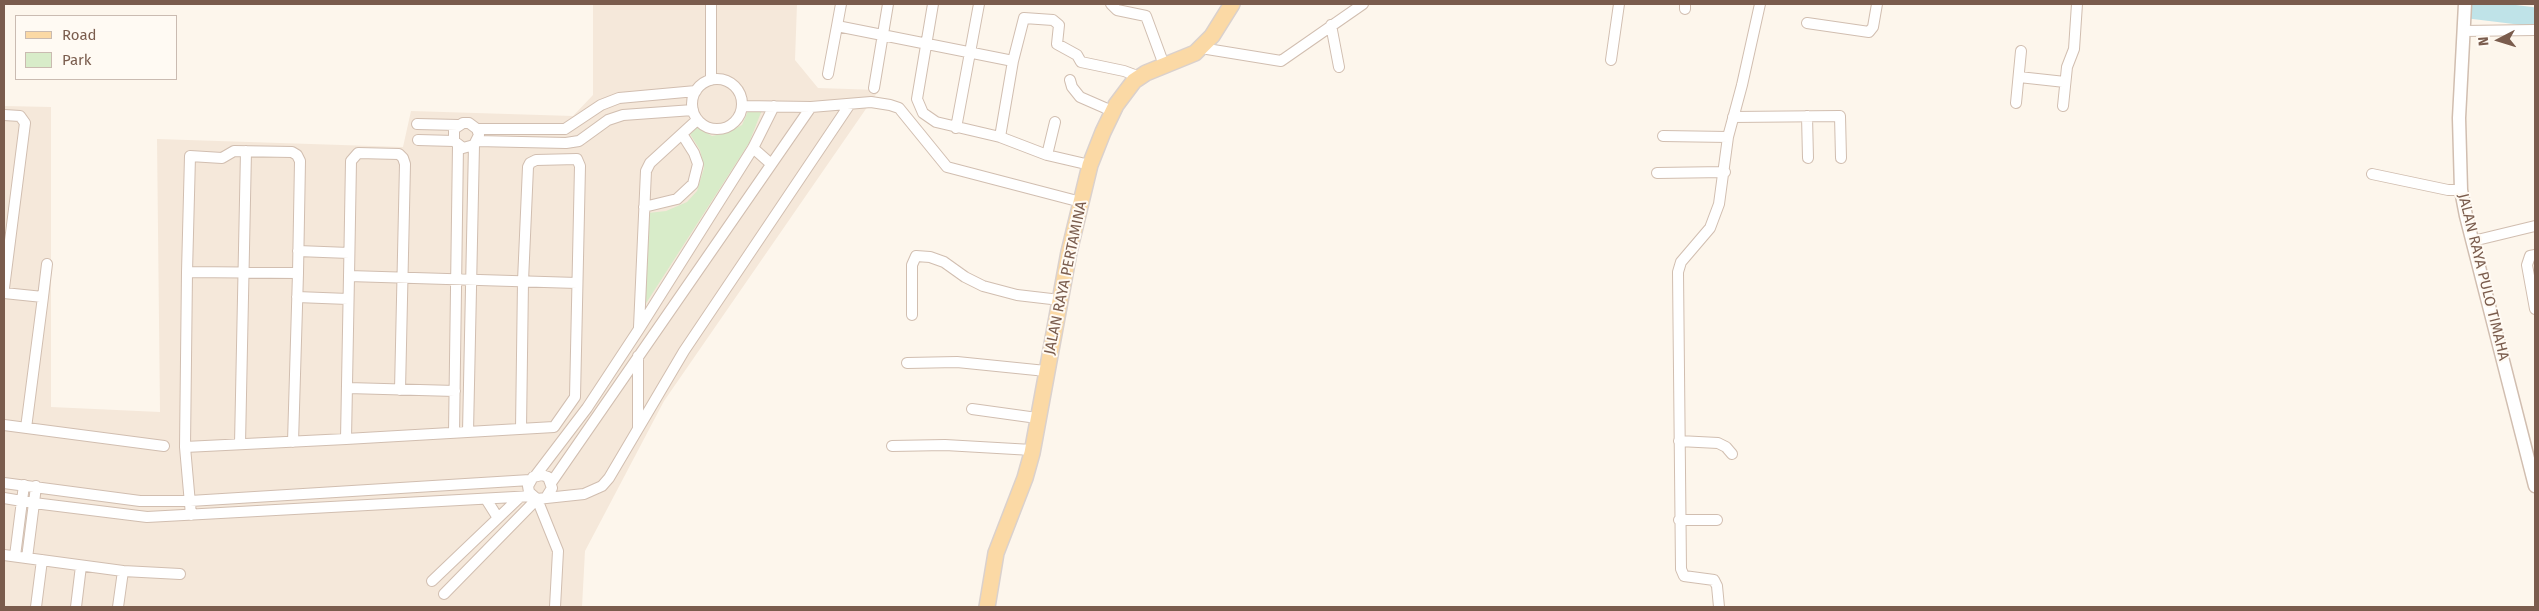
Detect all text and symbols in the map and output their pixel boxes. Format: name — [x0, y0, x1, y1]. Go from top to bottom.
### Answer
legend — [15, 15, 178, 80]
north arrow — [2474, 15, 2524, 65]
text: Road — [62, 26, 97, 44]
text: N — [2475, 36, 2492, 47]
text: Park — [62, 51, 92, 69]
street label: JALAN RAYA PULO TIMAHA — [2454, 192, 2512, 362]
street label: JALAN RAYA PERTAMINA — [1041, 200, 1091, 356]

